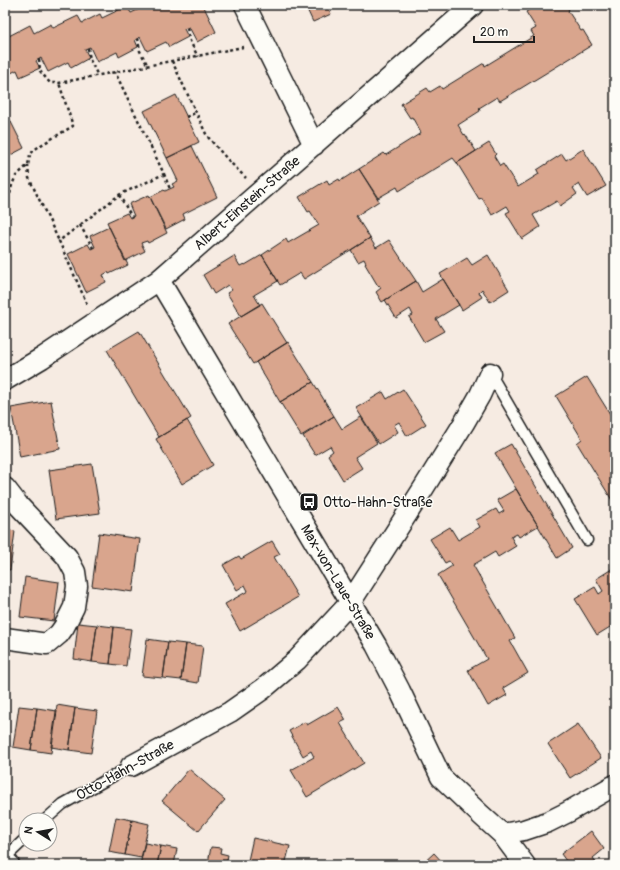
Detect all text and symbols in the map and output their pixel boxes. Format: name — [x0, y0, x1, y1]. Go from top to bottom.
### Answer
scale bar — [474, 18, 534, 44]
text: 20 m — [480, 25, 509, 40]
street label: Albert-Einstein-Straße — [190, 152, 304, 254]
bus stop icon: Otto-Hahn-Straße — [298, 491, 320, 513]
place label: Otto-Hahn-Straße — [323, 494, 432, 511]
street label: Max-von-Laue-Straße — [297, 521, 379, 643]
street label: Otto-Hahn-Straße — [73, 736, 177, 804]
north arrow — [18, 812, 58, 852]
text: N — [22, 825, 36, 835]

